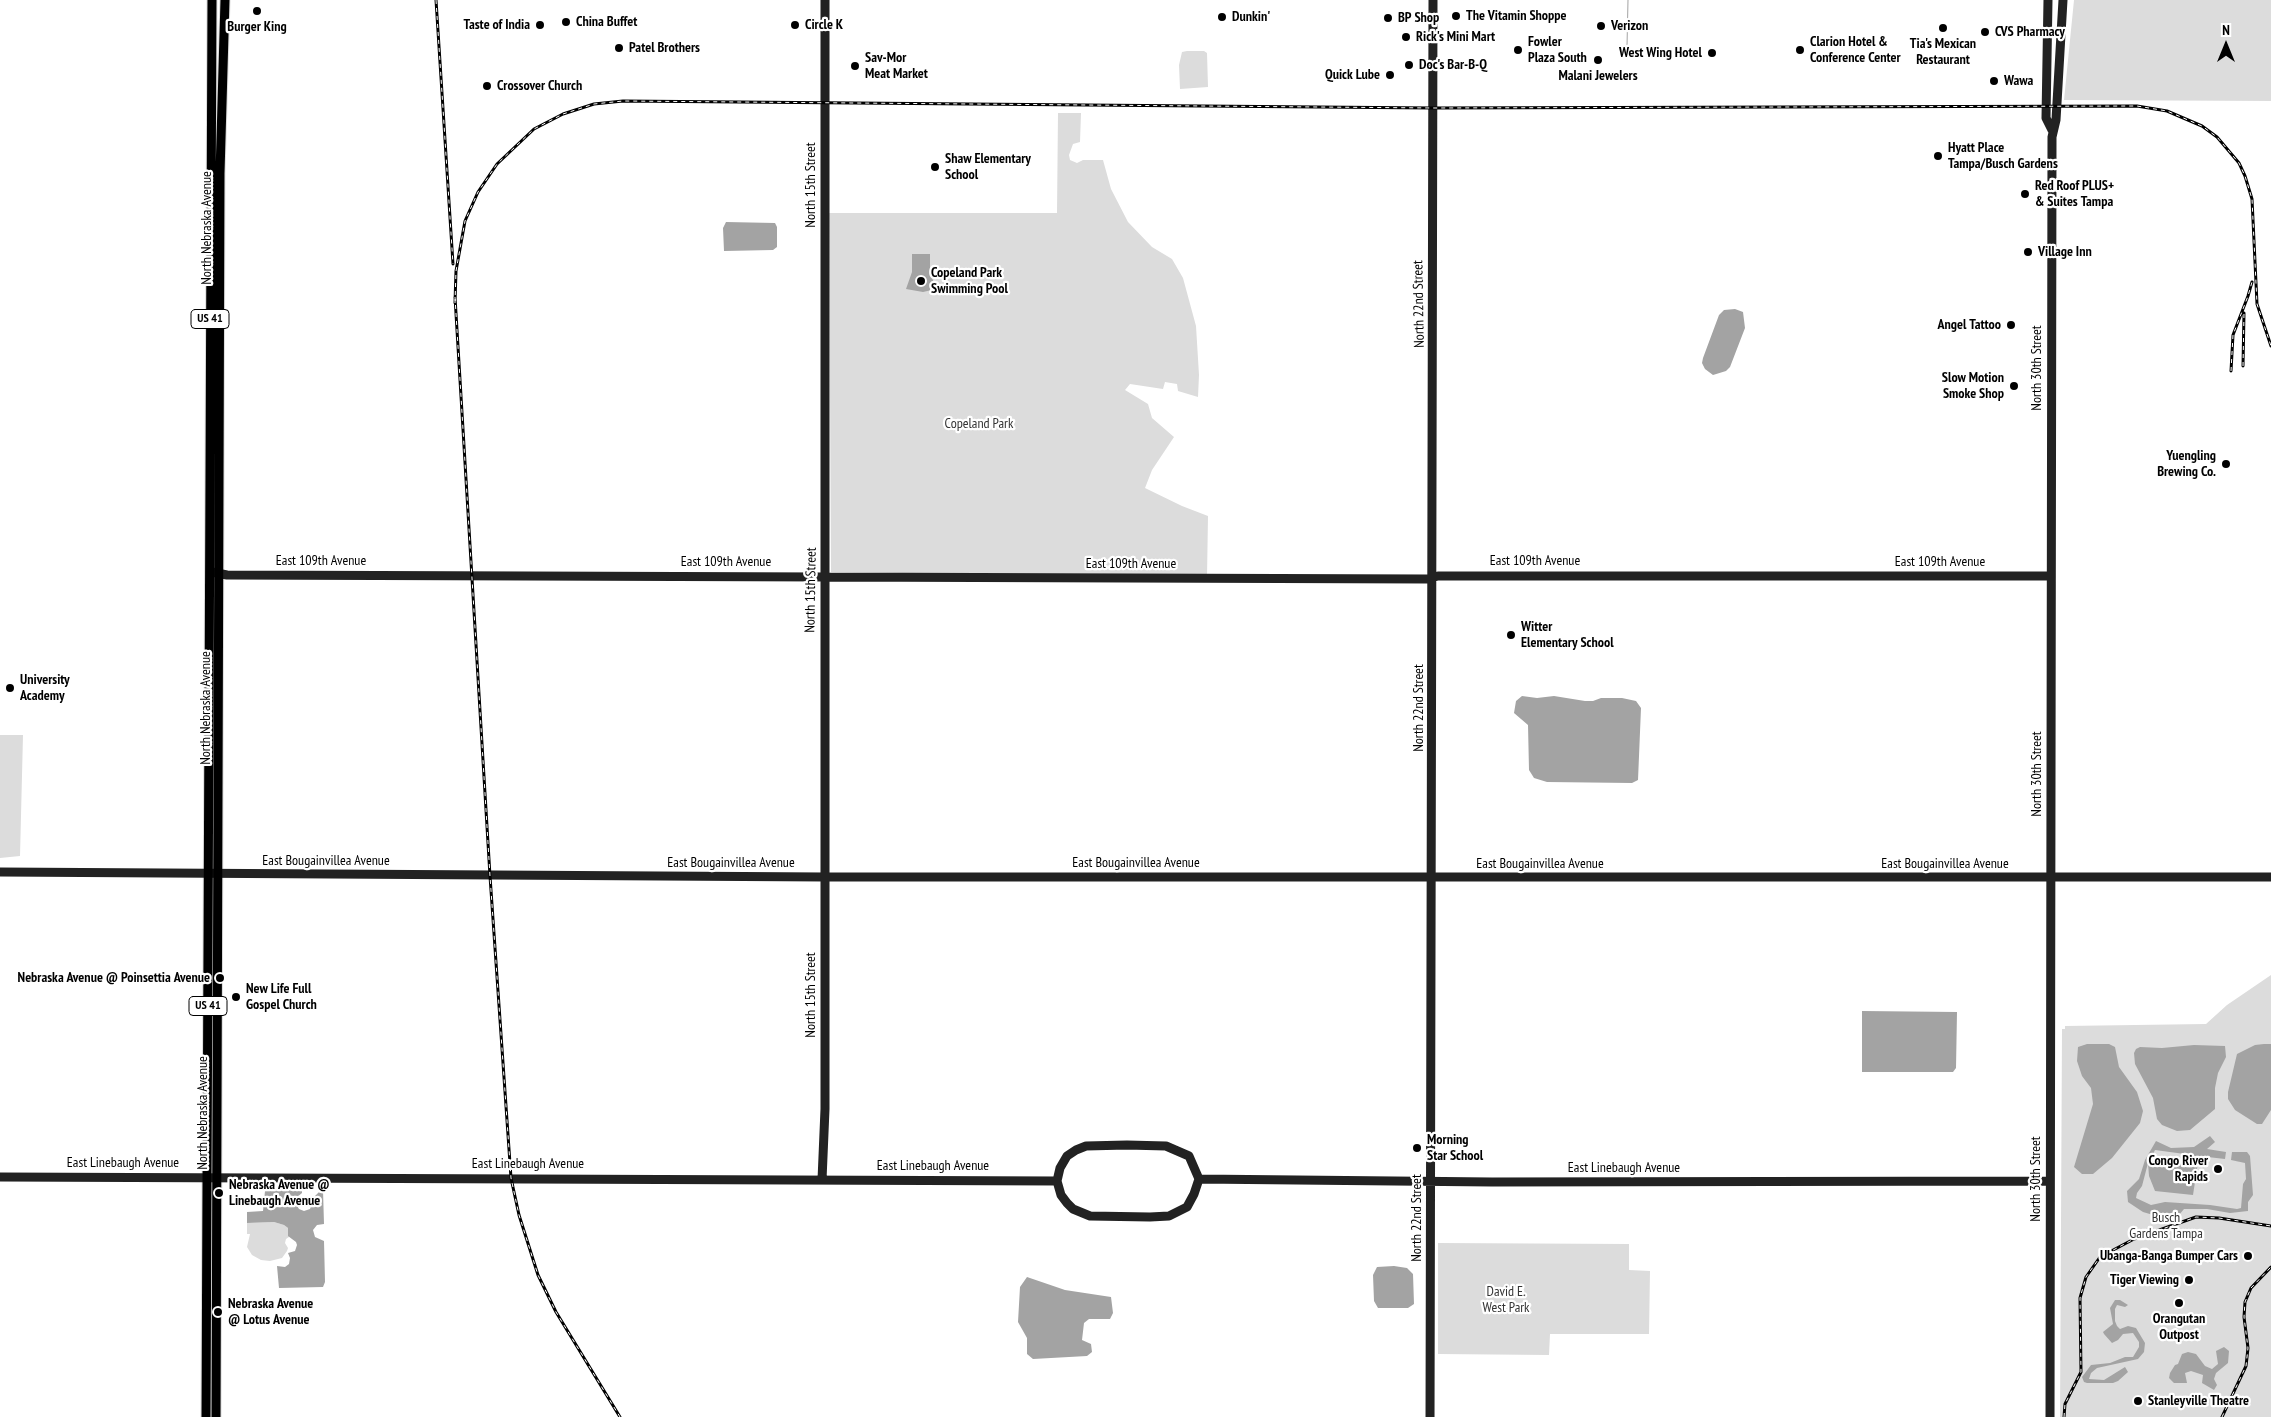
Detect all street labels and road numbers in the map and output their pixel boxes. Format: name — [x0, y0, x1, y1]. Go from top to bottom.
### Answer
street label: North 15th Street — [803, 142, 819, 228]
street label: North Nebraska Avenue — [199, 171, 215, 285]
street label: North 22nd Street — [1410, 260, 1428, 348]
road number: US 41 — [191, 310, 229, 328]
street label: North 30th Street — [2029, 325, 2045, 411]
street label: North 15th Street — [802, 547, 820, 633]
street label: East 109th Avenue — [276, 553, 366, 569]
street label: East 109th Avenue — [1490, 553, 1580, 569]
street label: East 109th Avenue — [681, 554, 771, 570]
street label: East 109th Avenue — [1895, 554, 1985, 570]
street label: East 109th Avenue — [1086, 556, 1176, 572]
street label: North Nebraska Avenue — [198, 651, 214, 765]
street label: North 22nd Street — [1411, 664, 1427, 752]
street label: North 30th Street — [2029, 731, 2045, 817]
street label: East Bougainvillea Avenue — [262, 853, 390, 869]
street label: East Bougainvillea Avenue — [667, 855, 795, 871]
street label: East Bougainvillea Avenue — [1072, 855, 1200, 871]
street label: East Bougainvillea Avenue — [1476, 856, 1604, 872]
street label: East Bougainvillea Avenue — [1881, 856, 2009, 872]
street label: North 15th Street — [803, 952, 819, 1038]
road number: US 41 — [189, 996, 227, 1016]
street label: North Nebraska Avenue — [195, 1056, 211, 1170]
street label: North 30th Street — [2028, 1136, 2044, 1222]
street label: East Linebaugh Avenue — [67, 1155, 179, 1171]
street label: East Linebaugh Avenue — [472, 1156, 584, 1172]
street label: East Linebaugh Avenue — [877, 1158, 989, 1174]
street label: East Linebaugh Avenue — [1568, 1160, 1680, 1176]
street label: North 22nd Street — [1409, 1174, 1425, 1262]

